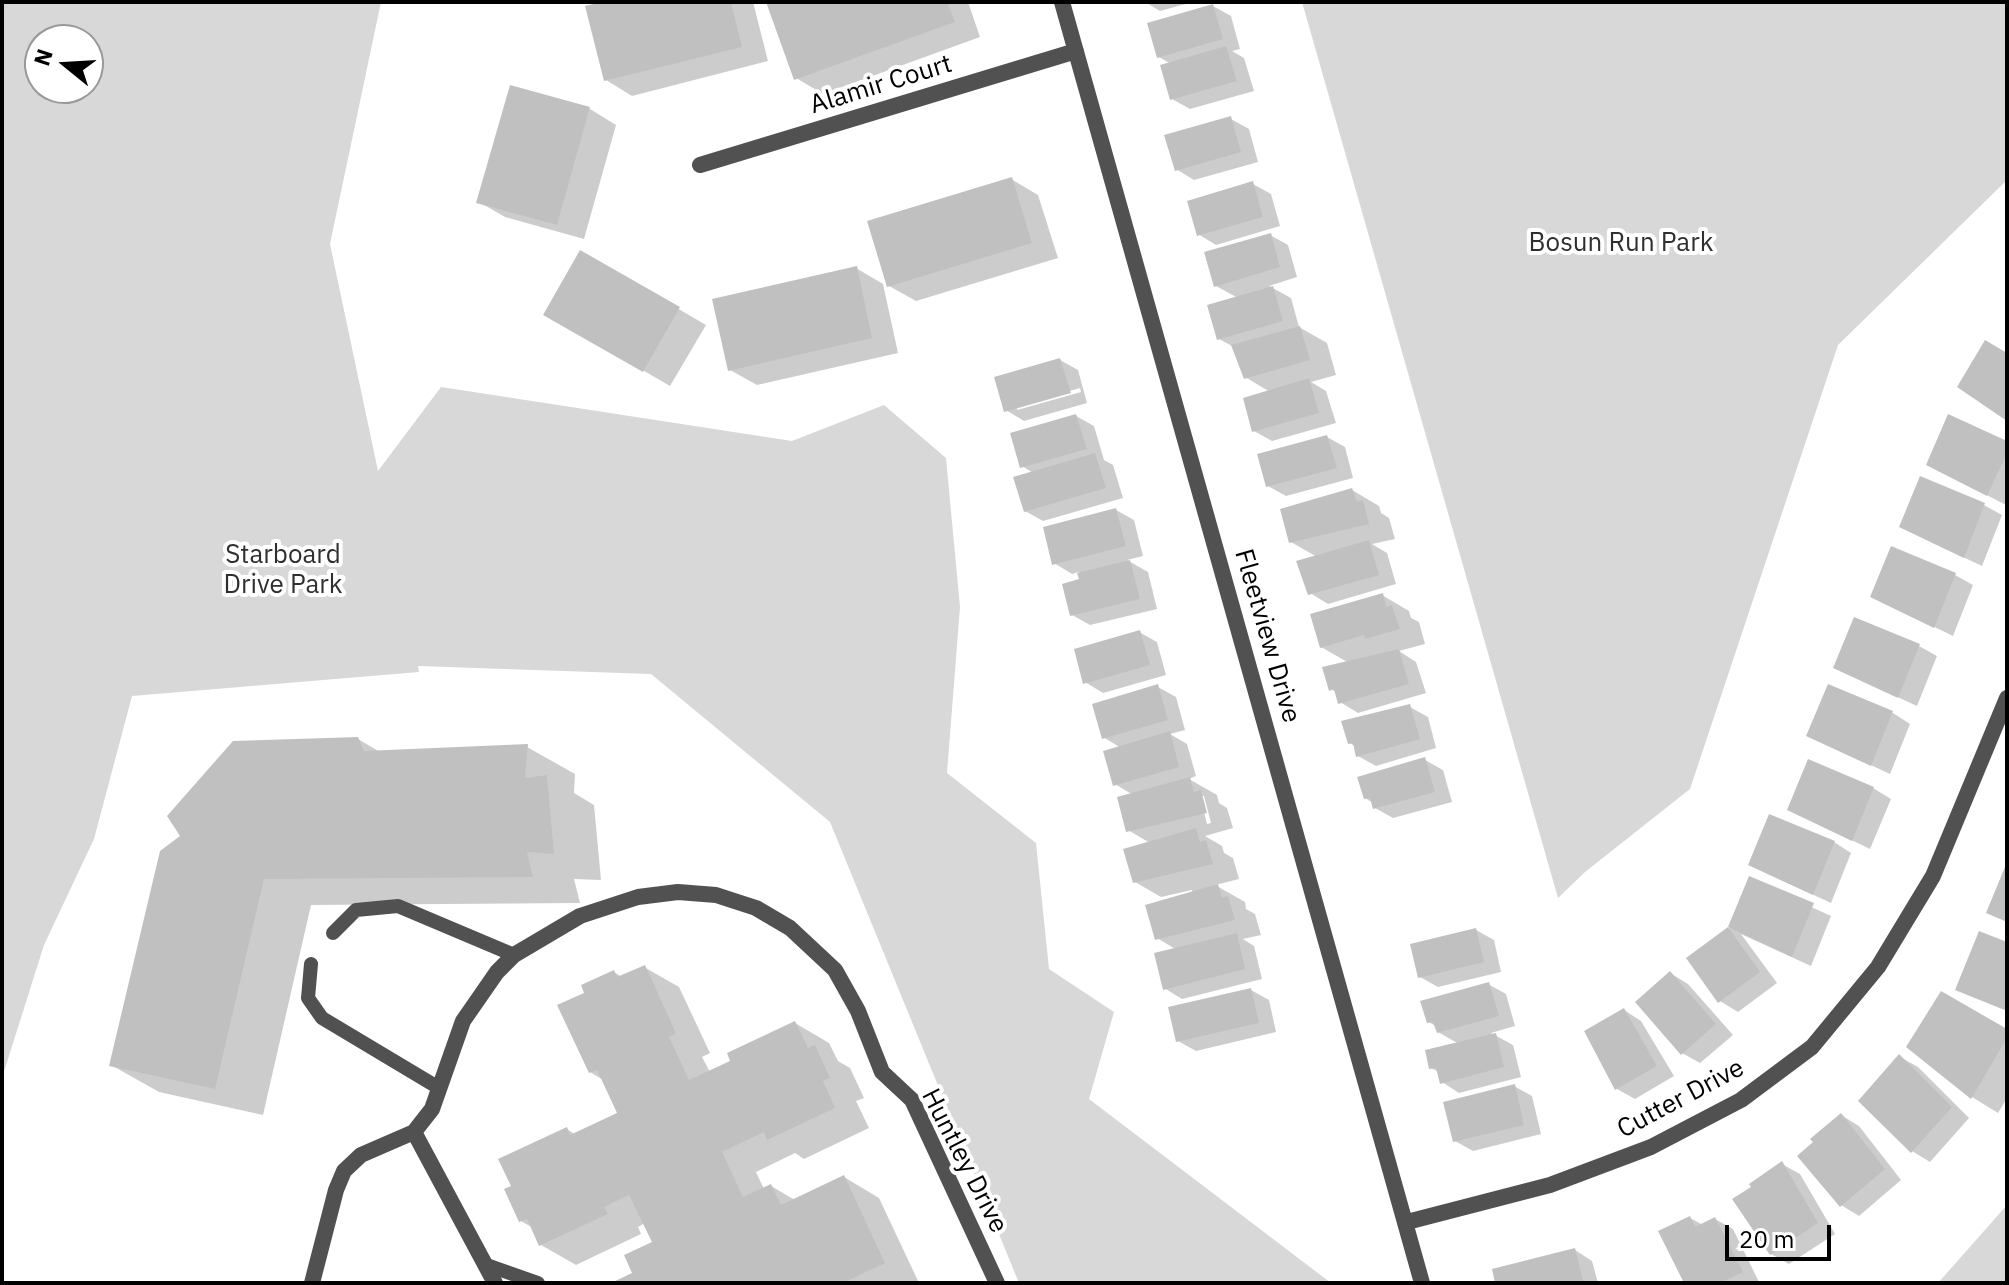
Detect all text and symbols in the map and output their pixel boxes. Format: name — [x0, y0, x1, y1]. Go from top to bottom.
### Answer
north arrow — [24, 24, 104, 104]
text: N — [26, 45, 59, 69]
street label: Alamir Court — [806, 49, 956, 121]
park label: Bosun Run Park — [1529, 227, 1713, 259]
park label: Starboard Drive Park — [223, 539, 343, 600]
street label: Fleetview Drive — [1227, 546, 1307, 726]
street label: Cutter Drive — [1612, 1053, 1750, 1145]
street label: Huntley Drive — [914, 1084, 1014, 1238]
scale bar — [1729, 1209, 1835, 1259]
text: 20 m — [1739, 1223, 1794, 1255]

